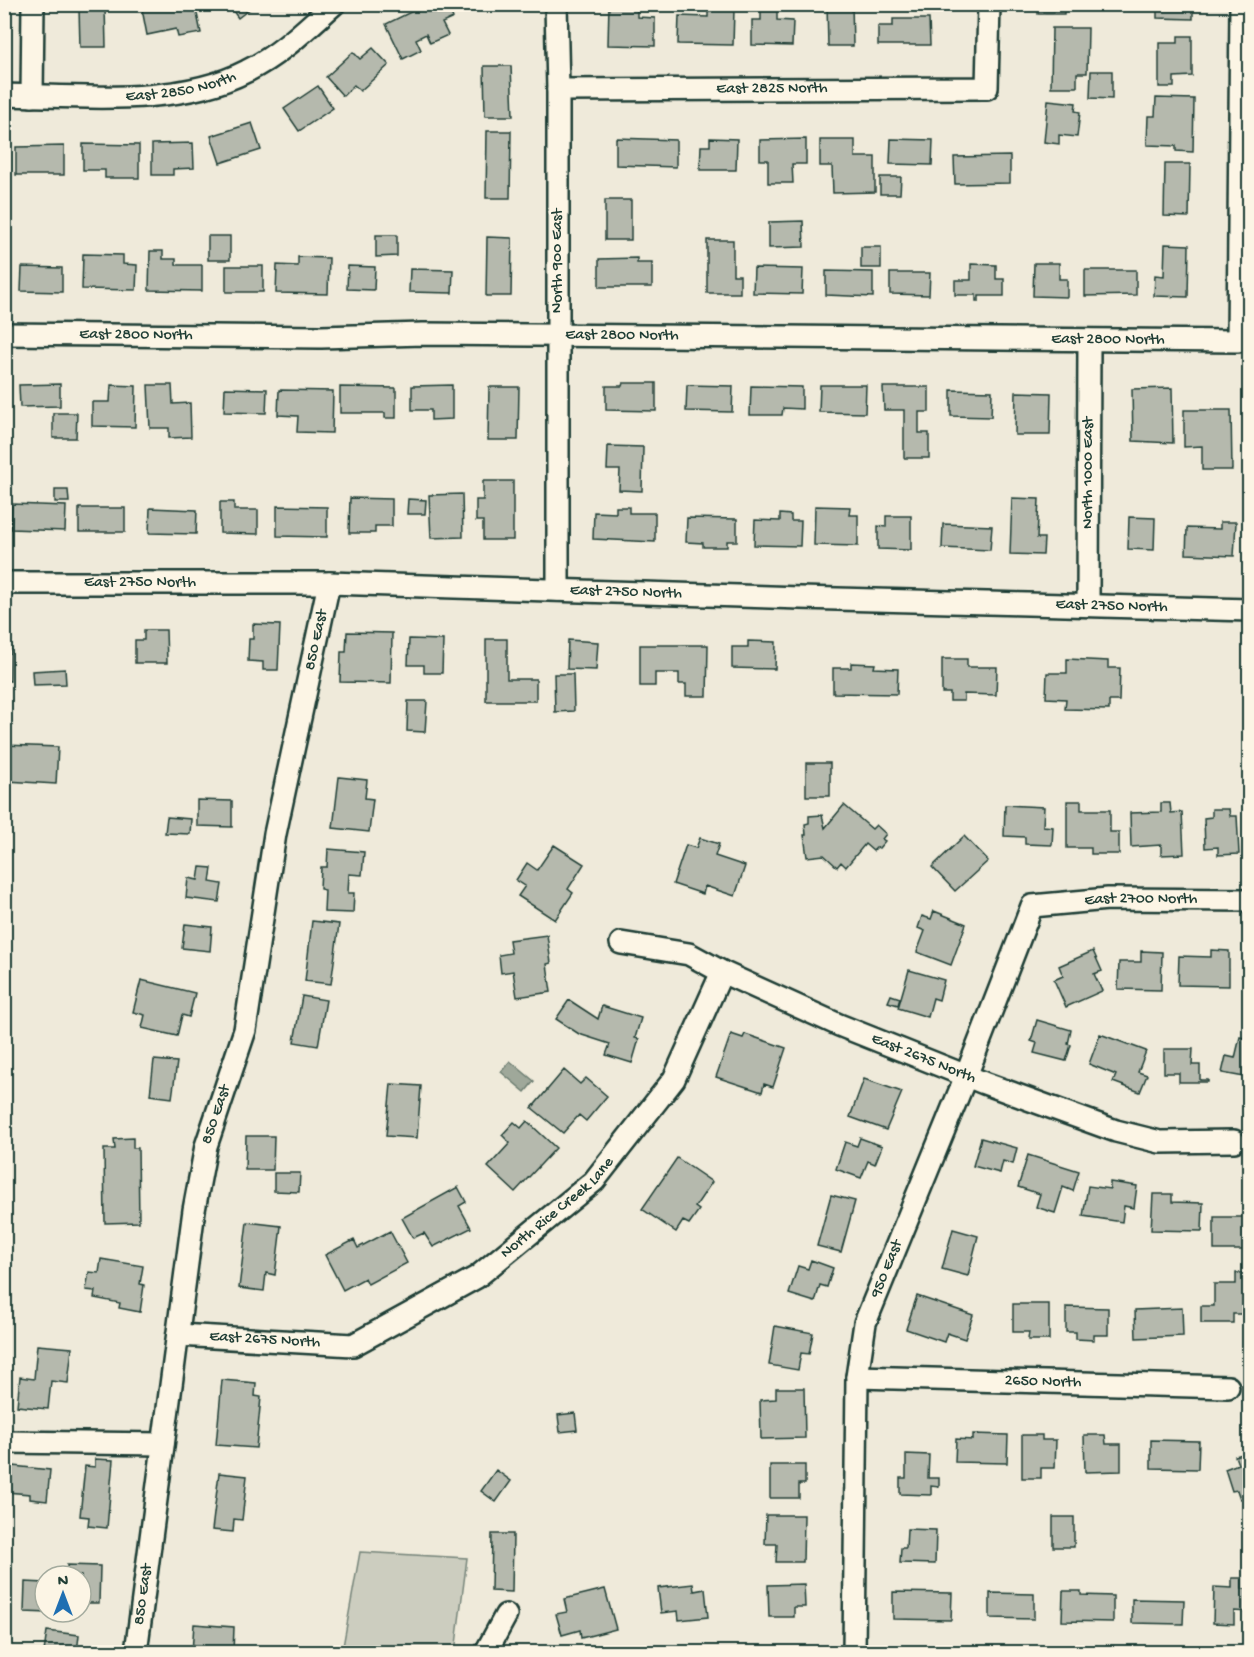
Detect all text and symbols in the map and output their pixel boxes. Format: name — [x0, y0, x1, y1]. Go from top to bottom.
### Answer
street label: East 2850 North — [125, 67, 240, 106]
street label: East 2825 North — [716, 79, 828, 99]
street label: North 900 East — [549, 207, 568, 313]
street label: East 2800 North — [79, 325, 193, 345]
street label: East 2800 North — [565, 326, 679, 346]
street label: East 2800 North — [1051, 330, 1165, 350]
street label: North 1000 East — [1079, 415, 1098, 529]
street label: East 2750 North — [84, 574, 196, 593]
street label: East 2750 North — [570, 581, 683, 604]
street label: East 2750 North — [1055, 595, 1168, 617]
street label: 850 East — [301, 607, 333, 672]
street label: East 2700 North — [1084, 889, 1198, 911]
street label: East 2675 North — [868, 1029, 979, 1088]
street label: 850 East — [198, 1081, 236, 1147]
street label: North Rice Creek Lane — [497, 1153, 619, 1263]
street label: 950 East — [866, 1236, 908, 1302]
street label: East 2675 North — [209, 1327, 321, 1353]
street label: 2650 North — [1004, 1371, 1082, 1393]
street label: 850 East — [130, 1561, 157, 1626]
north arrow — [33, 1564, 93, 1624]
text: N — [58, 1573, 69, 1592]

